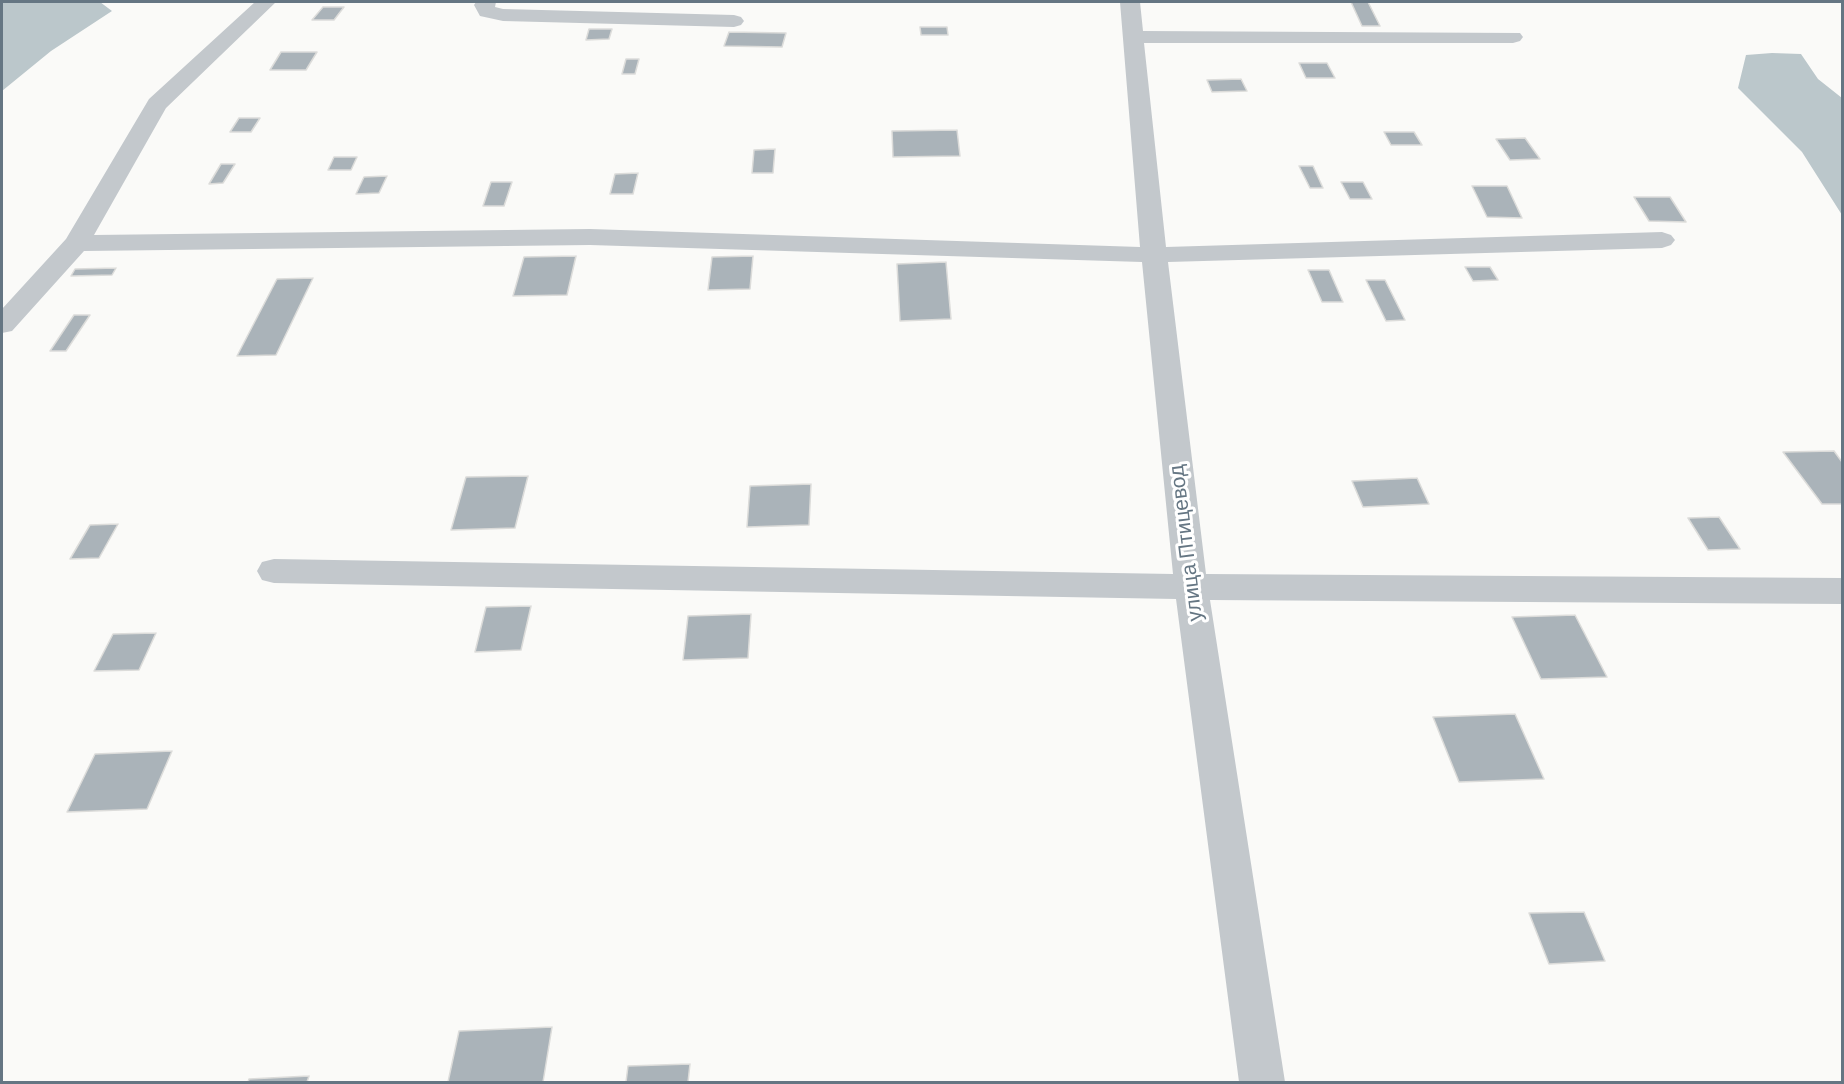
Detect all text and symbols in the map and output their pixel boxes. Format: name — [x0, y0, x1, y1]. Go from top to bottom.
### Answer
street label: улица Птицевод — [1165, 463, 1209, 623]

